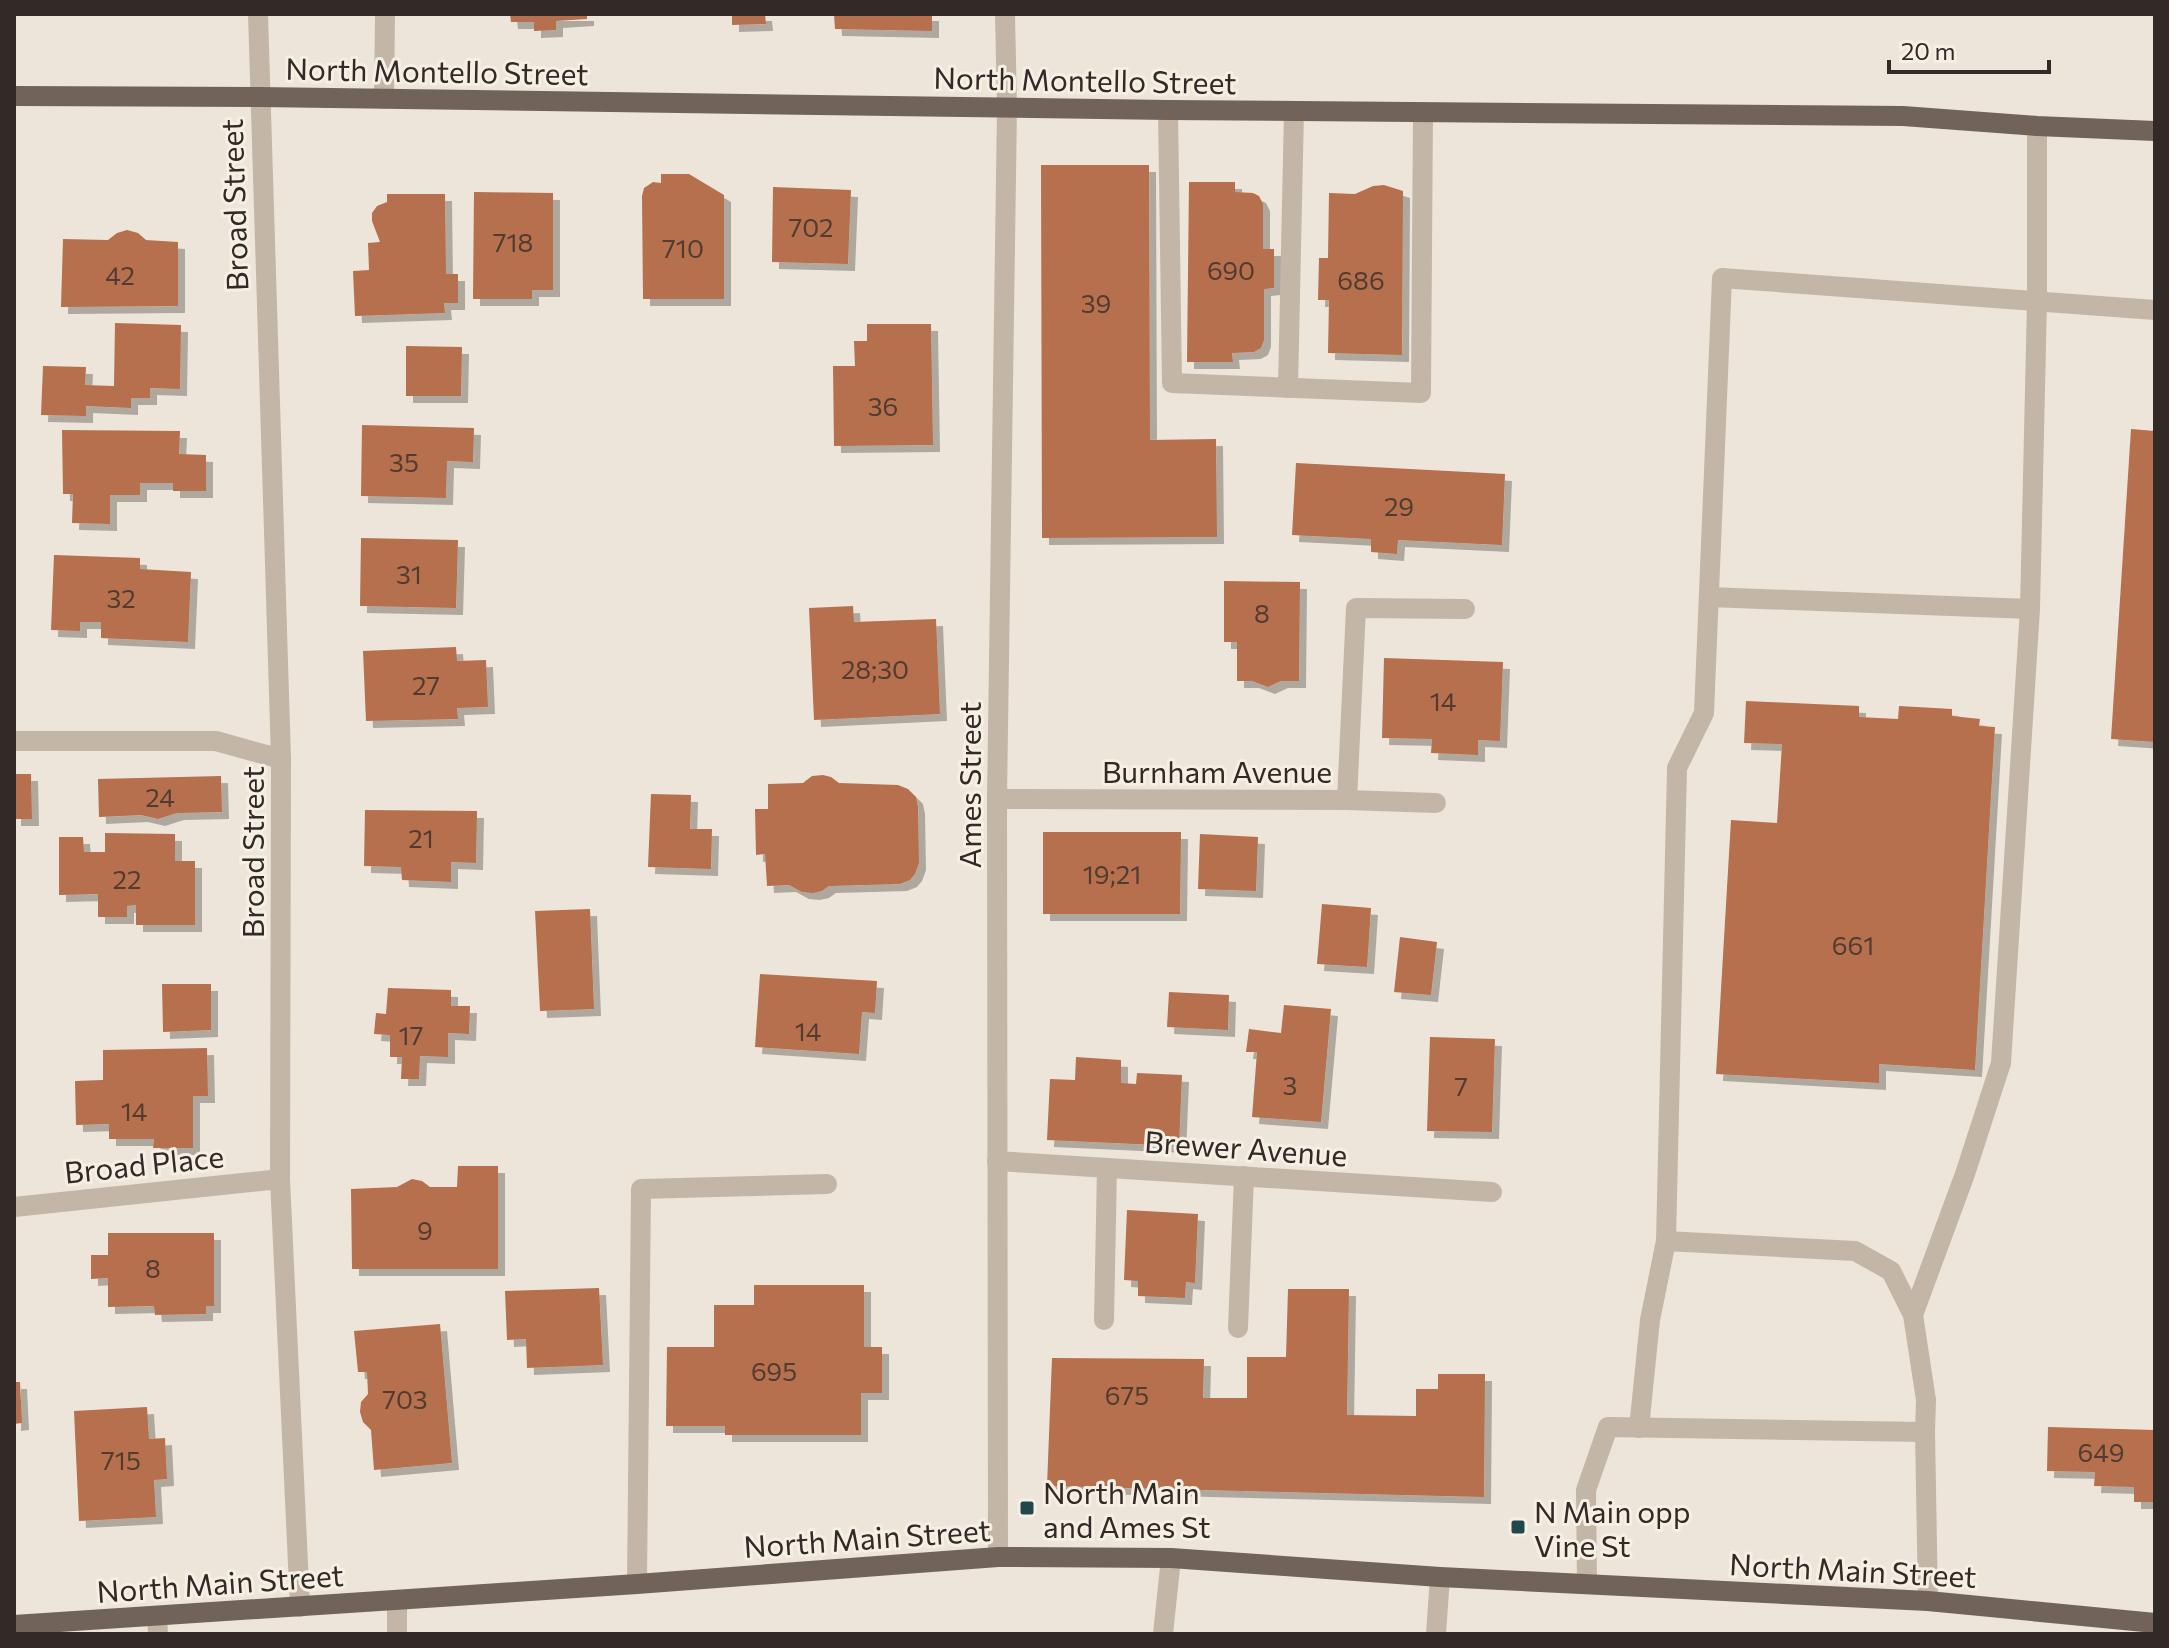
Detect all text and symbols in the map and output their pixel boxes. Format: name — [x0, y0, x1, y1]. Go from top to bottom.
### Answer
scale bar — [1889, 24, 2049, 74]
text: 20 m — [1901, 36, 1955, 65]
street label: North Montello Street — [285, 49, 589, 91]
street label: North Montello Street — [933, 58, 1237, 100]
street label: Broad Street — [212, 118, 254, 292]
house number: 702 — [789, 211, 833, 242]
house number: 718 — [493, 226, 533, 257]
house number: 710 — [662, 232, 704, 263]
house number: 690 — [1207, 254, 1255, 285]
house number: 42 — [105, 259, 135, 290]
house number: 686 — [1337, 264, 1385, 295]
house number: 39 — [1081, 287, 1111, 318]
house number: 36 — [868, 390, 898, 421]
house number: 35 — [389, 446, 419, 477]
house number: 29 — [1384, 490, 1414, 521]
house number: 31 — [396, 558, 422, 589]
house number: 32 — [106, 582, 136, 613]
house number: 8 — [1254, 597, 1270, 628]
house number: 28;30 — [841, 653, 909, 684]
house number: 27 — [412, 669, 440, 700]
house number: 14 — [1430, 685, 1456, 716]
street label: Ames Street — [950, 702, 987, 868]
street label: Burnham Avenue — [1102, 752, 1332, 789]
street label: Broad Street — [233, 766, 270, 938]
house number: 24 — [145, 781, 175, 812]
house number: 21 — [408, 822, 434, 853]
house number: 19;21 — [1083, 858, 1141, 889]
house number: 22 — [113, 863, 141, 894]
house number: 661 — [1832, 929, 1874, 960]
house number: 14 — [795, 1015, 821, 1046]
house number: 17 — [399, 1019, 423, 1050]
house number: 3 — [1283, 1069, 1297, 1100]
house number: 7 — [1454, 1070, 1468, 1101]
house number: 14 — [121, 1095, 147, 1126]
street label: Brewer Avenue — [1143, 1121, 1349, 1173]
street label: Broad Place — [62, 1136, 226, 1190]
house number: 9 — [417, 1214, 433, 1245]
house number: 8 — [145, 1252, 161, 1283]
house number: 695 — [751, 1355, 797, 1386]
house number: 675 — [1105, 1379, 1149, 1410]
house number: 703 — [382, 1383, 428, 1414]
house number: 649 — [2077, 1436, 2125, 1467]
house number: 715 — [101, 1444, 141, 1475]
place label: North Main and Ames St — [1043, 1473, 1211, 1544]
place label: N Main opp Vine St — [1534, 1492, 1691, 1563]
marker: North Main and Ames St — [1018, 1499, 1036, 1517]
street label: North Main Street — [742, 1510, 992, 1564]
marker: N Main opp Vine St — [1509, 1518, 1527, 1536]
street label: North Main Street — [1729, 1544, 1977, 1594]
street label: North Main Street — [95, 1555, 345, 1609]

